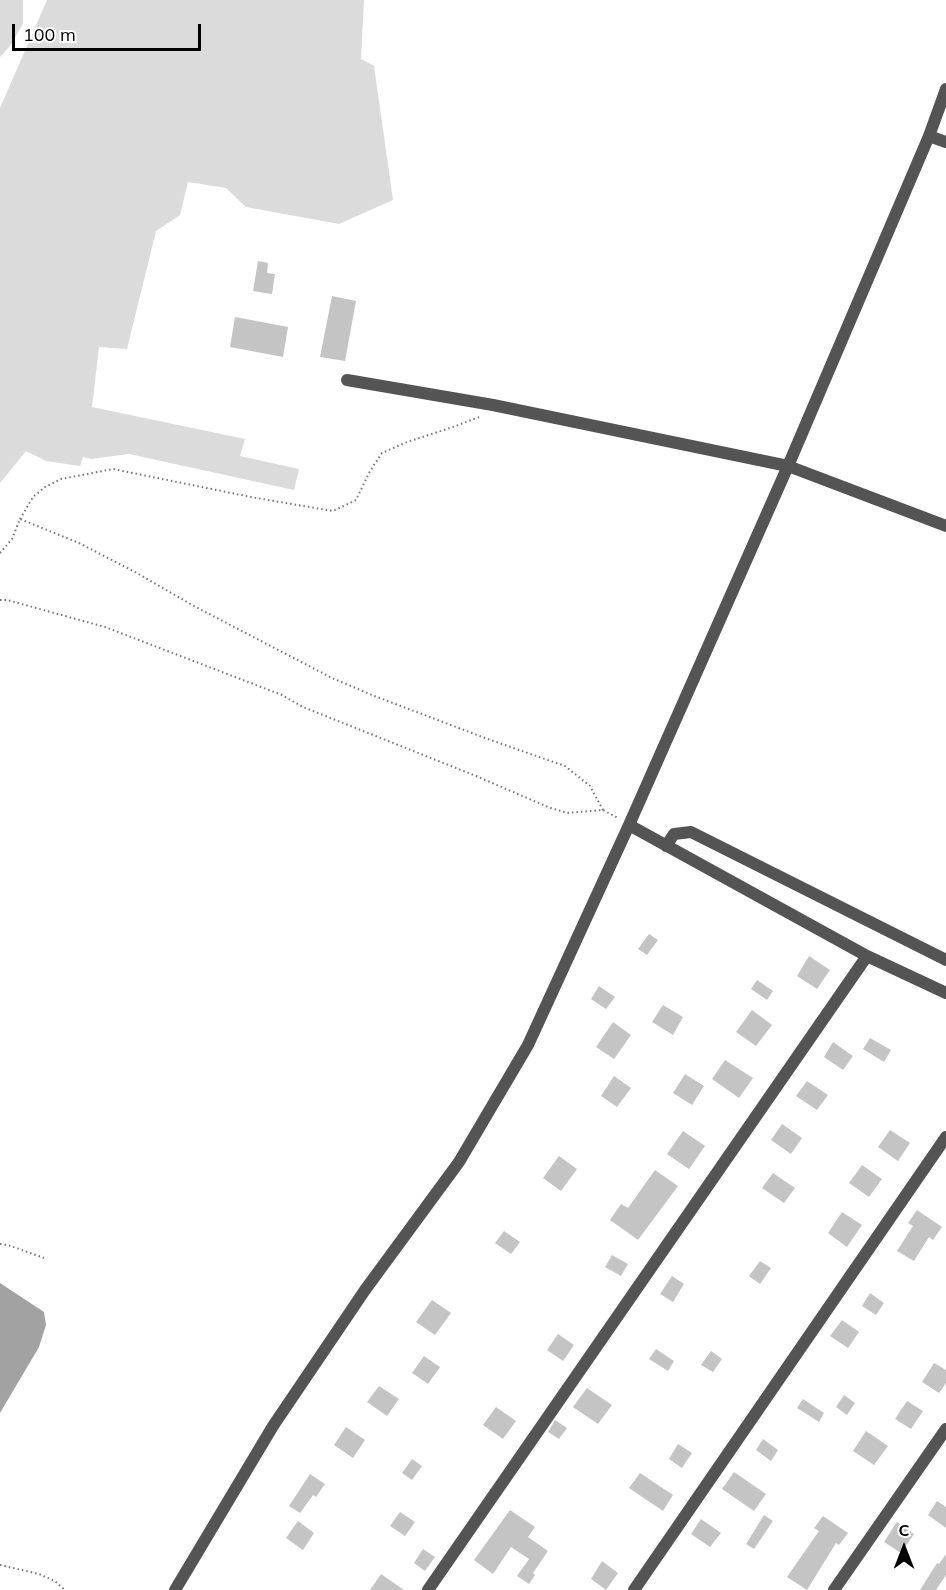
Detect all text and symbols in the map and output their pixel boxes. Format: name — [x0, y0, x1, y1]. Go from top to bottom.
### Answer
scale bar — [15, 12, 204, 50]
text: 100 m — [23, 23, 76, 46]
north arrow — [874, 1518, 934, 1578]
text: С — [899, 1520, 909, 1540]

